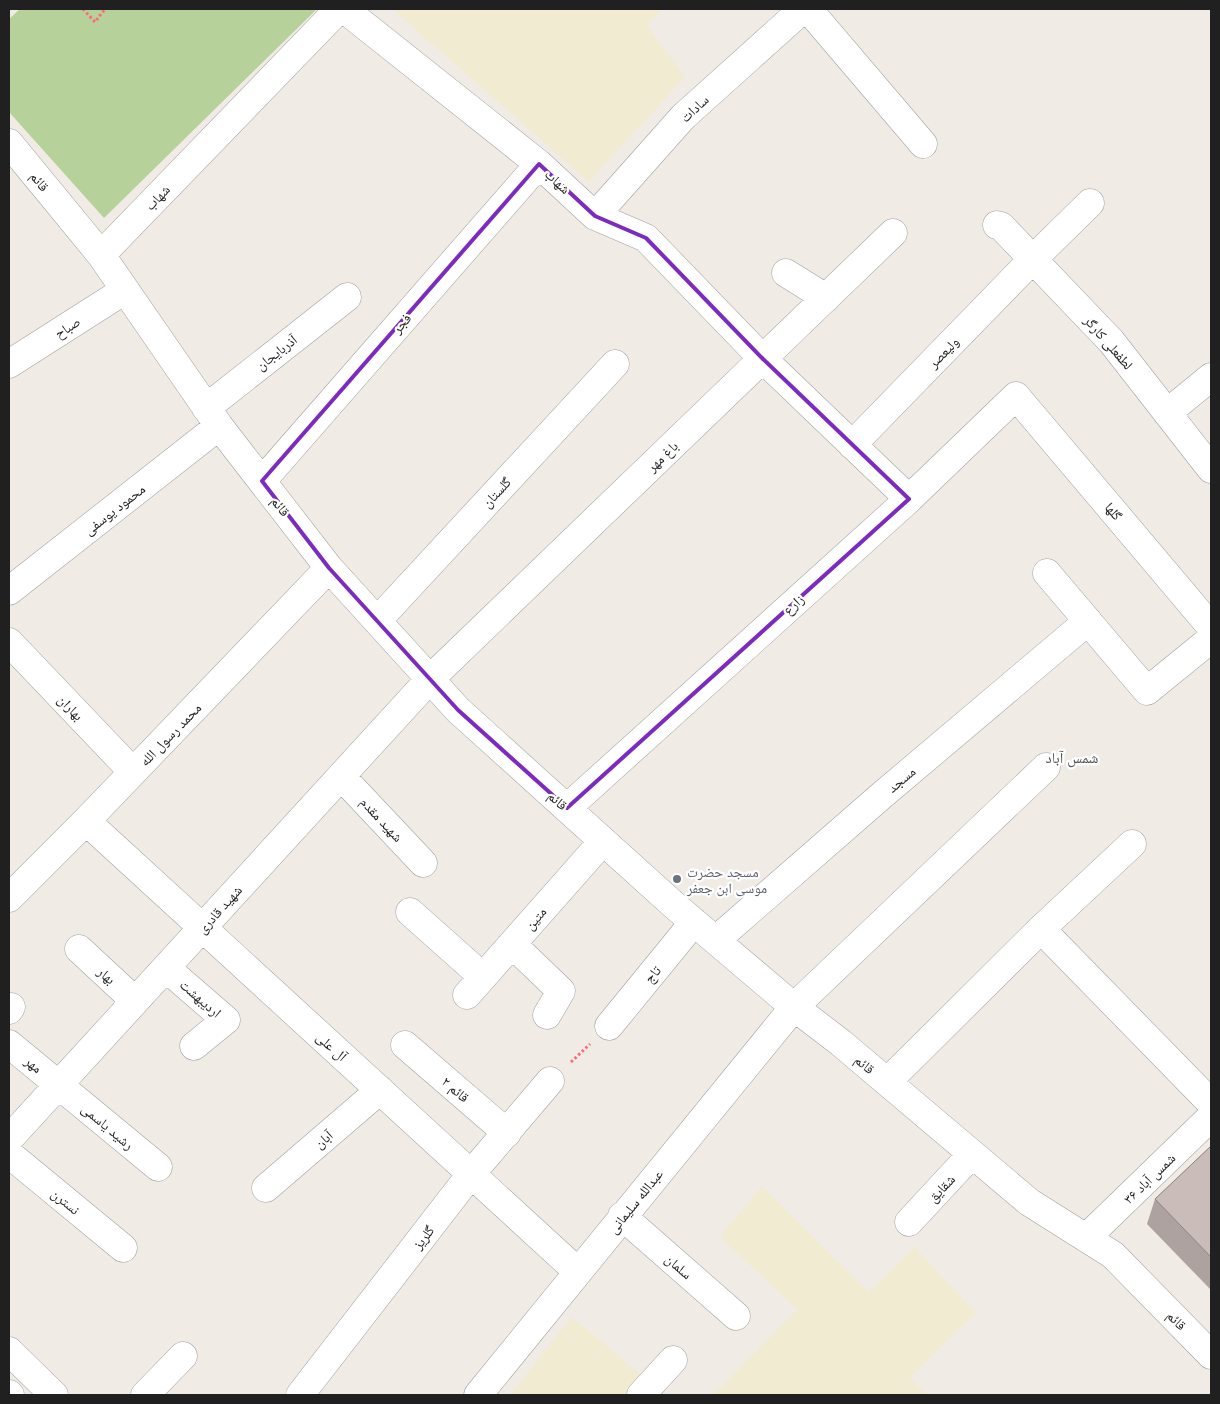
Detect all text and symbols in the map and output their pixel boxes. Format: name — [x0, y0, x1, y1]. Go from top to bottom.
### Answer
street label: سادات — [676, 90, 712, 126]
street label: شهاب — [541, 164, 575, 198]
street label: قائم — [25, 167, 54, 196]
street label: شهاب — [140, 180, 174, 214]
street label: فجر — [386, 309, 415, 338]
street label: لطفعلی کارگر — [1080, 310, 1138, 373]
street label: صباح — [50, 312, 84, 343]
street label: آذربایجان — [251, 330, 301, 374]
street label: ولیعصر — [923, 332, 963, 373]
street label: باغ مهر — [641, 436, 683, 477]
street label: گلستان — [477, 472, 515, 511]
street label: محمود یوسفی — [79, 479, 149, 539]
street label: قائم — [266, 492, 295, 521]
street label: گلها — [1101, 498, 1127, 524]
street label: زارع — [778, 589, 808, 619]
street label: بهاران — [54, 690, 88, 724]
street label: محمد رسول الله — [135, 698, 205, 770]
district label: شمس آباد — [1046, 747, 1099, 768]
street label: مسجد — [883, 762, 919, 796]
street label: قائم — [543, 786, 572, 815]
street label: شهید مقدم — [356, 792, 408, 846]
place label: مسجد حضرت موسی ابن جعفر — [686, 862, 767, 897]
marker: مسجد حضرت موسی ابن جعفر — [671, 873, 683, 885]
street label: شهید قادری — [192, 881, 246, 937]
street label: متین — [520, 902, 550, 934]
street label: بهار — [93, 961, 120, 988]
street label: تاج — [639, 961, 666, 987]
street label: اردیبهشت — [176, 975, 226, 1021]
street label: آل علی — [312, 1027, 352, 1065]
street label: مهر — [20, 1050, 47, 1077]
street label: قائم — [850, 1050, 879, 1079]
street label: قائم ۲ — [438, 1072, 474, 1107]
street label: رشید یاسمی — [78, 1099, 138, 1153]
street label: آبان — [310, 1125, 337, 1152]
street label: شمس آباد ۳۶ — [1119, 1148, 1179, 1208]
street label: عبدالله سلیمانی — [603, 1165, 667, 1237]
street label: شقایق — [923, 1170, 960, 1207]
street label: نسترن — [48, 1183, 84, 1219]
street label: گلریز — [407, 1221, 438, 1254]
street label: سلمان — [661, 1249, 697, 1283]
street label: قائم — [1162, 1306, 1191, 1335]

